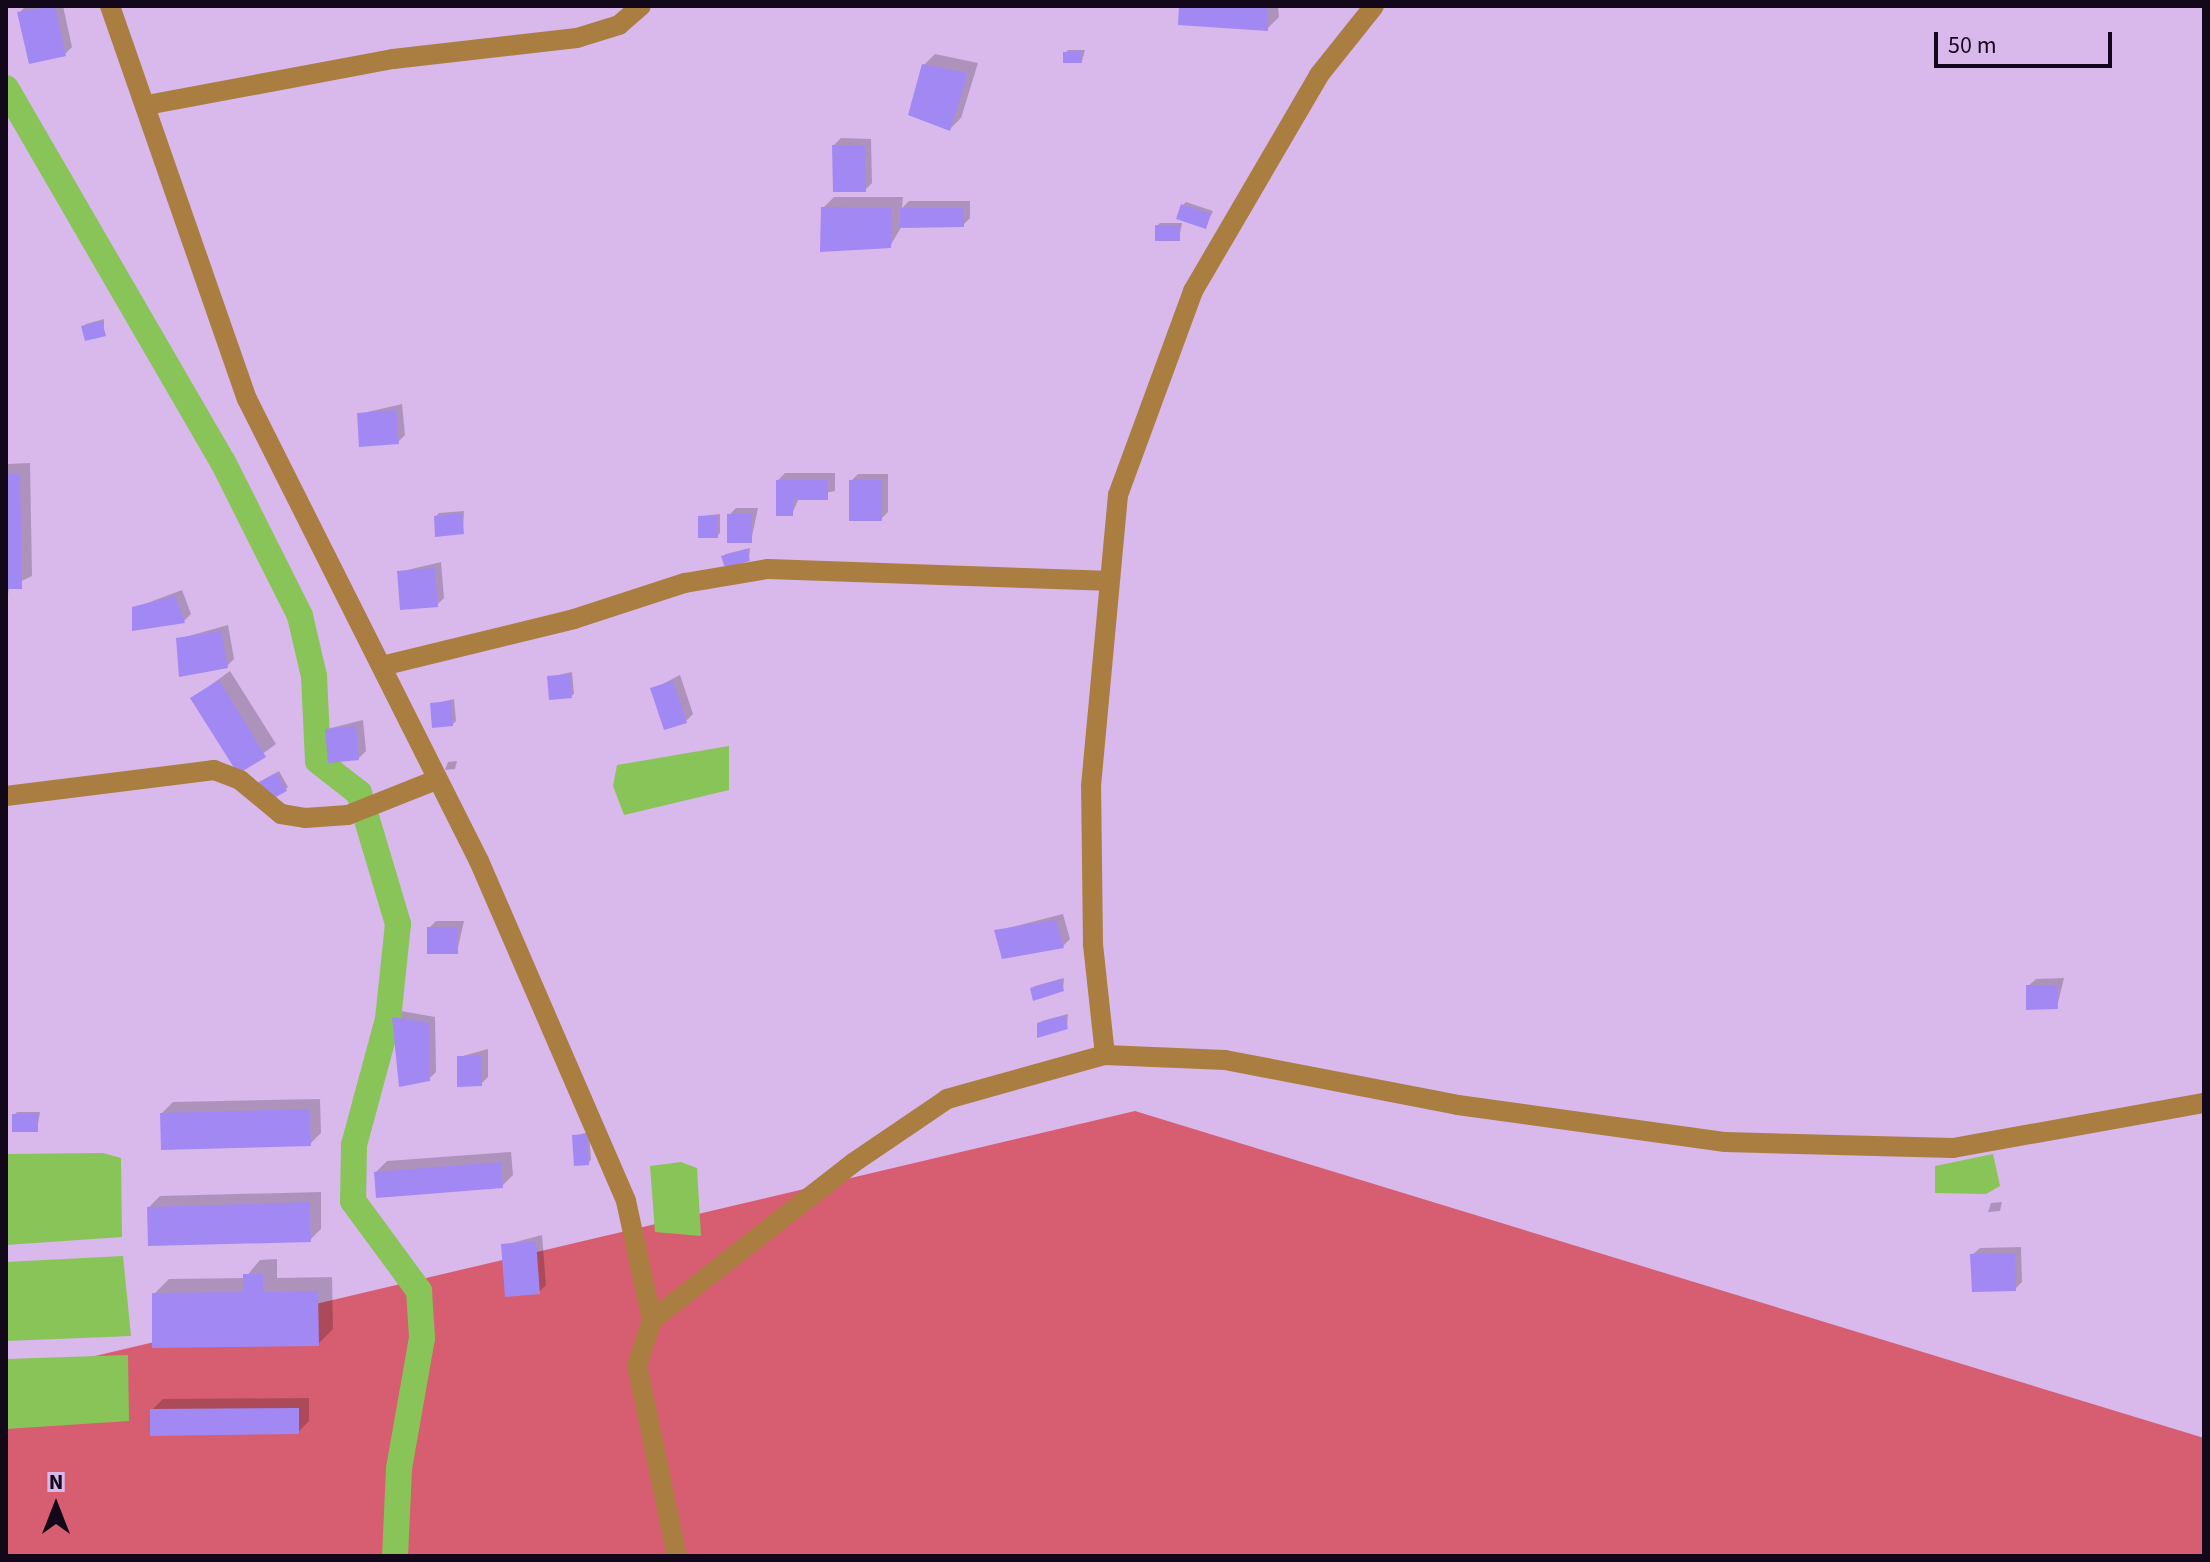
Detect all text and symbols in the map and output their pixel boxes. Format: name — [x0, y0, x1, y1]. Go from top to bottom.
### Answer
scale bar — [1938, 16, 2116, 66]
text: 50 m — [1948, 28, 1997, 63]
north arrow — [16, 1466, 96, 1546]
text: N — [49, 1466, 63, 1498]

